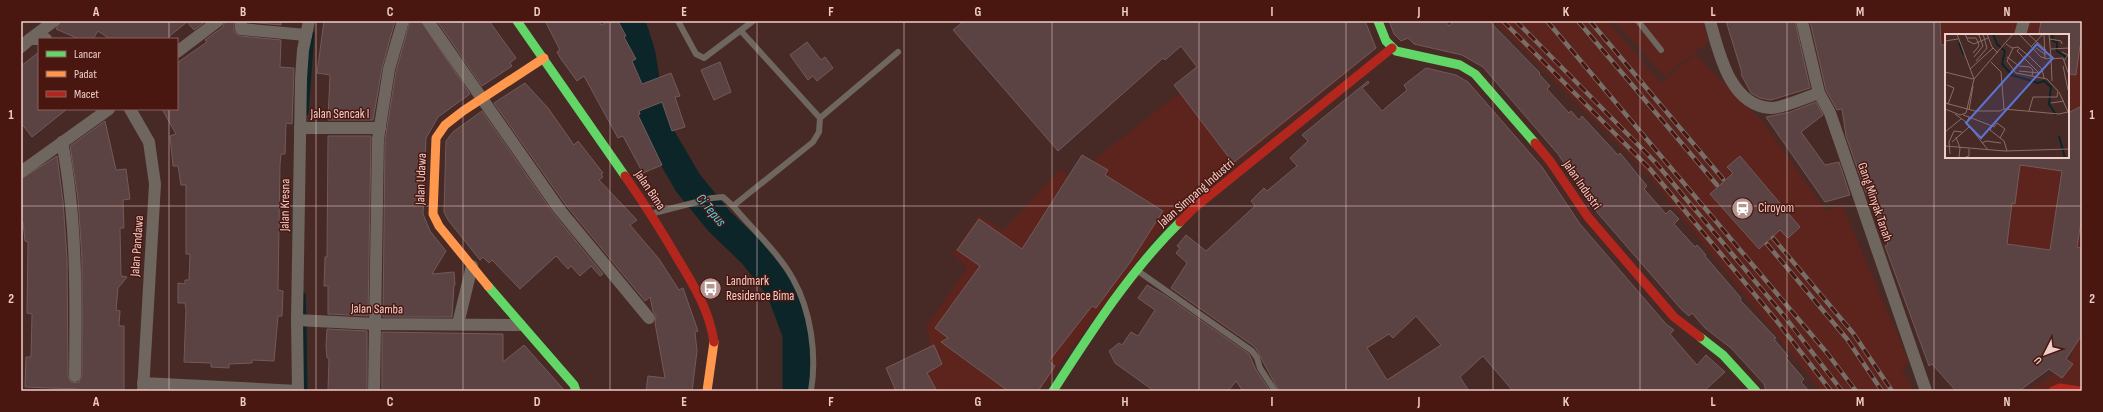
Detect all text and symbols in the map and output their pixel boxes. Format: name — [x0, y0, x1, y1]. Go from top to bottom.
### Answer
text: A — [92, 4, 100, 20]
text: B — [240, 4, 246, 20]
text: C — [387, 4, 394, 20]
text: D — [534, 4, 541, 20]
text: E — [681, 4, 687, 20]
text: F — [828, 4, 834, 20]
text: G — [975, 4, 982, 20]
text: H — [1122, 4, 1129, 20]
text: I — [1271, 4, 1274, 20]
text: J — [1417, 4, 1421, 20]
text: K — [1563, 4, 1570, 20]
text: L — [1710, 4, 1716, 20]
text: M — [1856, 4, 1864, 20]
text: N — [2004, 4, 2011, 20]
inset map — [1945, 34, 2069, 158]
legend — [38, 38, 178, 110]
text: Lancar — [74, 47, 101, 62]
text: Padat — [74, 67, 97, 82]
text: Macet — [74, 87, 99, 102]
street label: Jalan Sencak I — [310, 106, 369, 122]
text: 1 — [8, 107, 14, 123]
text: 1 — [2089, 107, 2095, 123]
street label: Jalan Udawa — [412, 153, 430, 206]
street label: Jalan Simpang Industri — [1154, 155, 1238, 231]
street label: Jalan Industri — [1559, 156, 1605, 213]
street label: Gang Minyak Tanah — [1854, 160, 1896, 244]
street label: Jalan Bima — [630, 166, 669, 213]
street label: Jalan Kresna — [277, 179, 293, 232]
water label: Ci Tepus — [692, 190, 730, 230]
station icon: Ciroyom — [1729, 195, 1755, 221]
place label: Ciroyom — [1758, 200, 1794, 216]
street label: Jalan Pandawa — [127, 215, 147, 278]
place label: Landmark Residence Bima — [726, 273, 794, 304]
bus stop icon: Landmark Residence Bima — [697, 275, 723, 301]
text: 2 — [8, 291, 14, 307]
text: 2 — [2089, 291, 2095, 307]
street label: Jalan Samba — [350, 301, 403, 317]
north arrow — [2025, 334, 2065, 374]
text: U — [2031, 354, 2045, 367]
text: A — [92, 394, 100, 410]
text: B — [240, 394, 246, 410]
text: C — [387, 394, 394, 410]
text: D — [534, 394, 541, 410]
text: E — [681, 394, 687, 410]
text: F — [828, 394, 834, 410]
text: G — [975, 394, 982, 410]
text: H — [1122, 394, 1129, 410]
text: I — [1271, 394, 1274, 410]
text: J — [1417, 394, 1421, 410]
text: K — [1563, 394, 1570, 410]
text: L — [1710, 394, 1716, 410]
text: M — [1856, 394, 1864, 410]
text: N — [2004, 394, 2011, 410]

